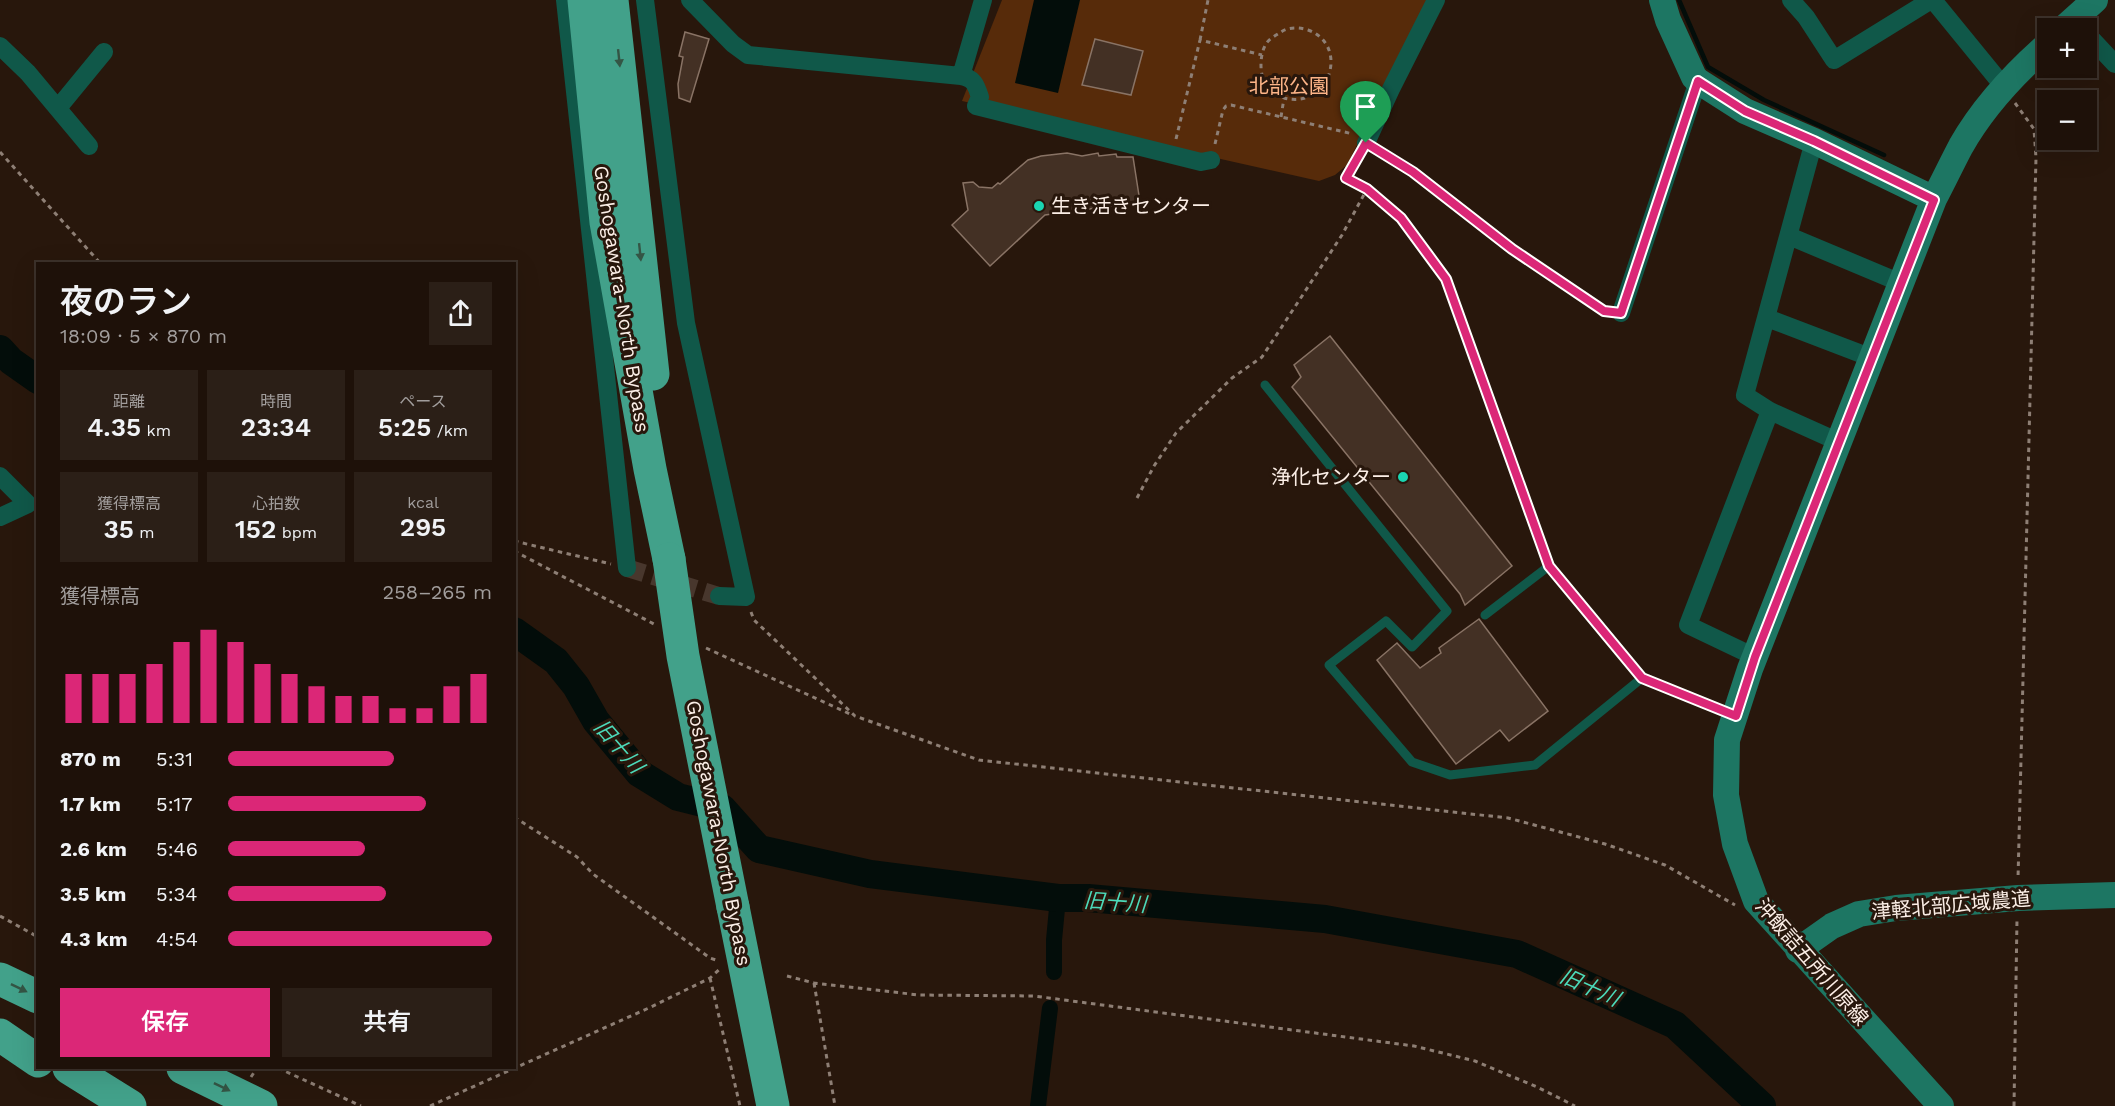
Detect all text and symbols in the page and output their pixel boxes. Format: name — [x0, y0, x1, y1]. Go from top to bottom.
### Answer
map controls — [2037, 18, 2097, 150]
button: + — [2037, 18, 2097, 78]
one-way arrow — [614, 49, 623, 68]
park label: 北部公園 — [1249, 74, 1329, 98]
pin — [1340, 81, 1391, 143]
icon: arrive — [1349, 90, 1382, 123]
button: − — [2037, 90, 2097, 150]
street label: Goshogawara-North Bypass — [589, 164, 655, 434]
place label: 生き活きセンター — [1051, 194, 1211, 218]
marker: 生き活きセンター — [1032, 199, 1046, 213]
one-way arrow — [635, 243, 645, 262]
text: 夜のラン — [60, 282, 192, 321]
button: share — [429, 282, 492, 345]
text: 18:09 · 5 × 870 m — [60, 324, 227, 348]
text: 距離 — [113, 392, 145, 411]
text: 時間 — [260, 392, 292, 411]
text: ペース — [399, 392, 447, 411]
text: 4.35 — [87, 412, 141, 442]
text: 23:34 — [241, 412, 311, 442]
text: 5:25 — [378, 412, 431, 442]
text: km — [141, 421, 171, 440]
text: /km — [431, 421, 468, 440]
place label: 浄化センター — [1271, 465, 1391, 489]
marker: 浄化センター — [1396, 470, 1410, 484]
text: kcal — [407, 493, 439, 512]
text: 獲得標高 — [97, 494, 161, 513]
text: 心拍数 — [252, 494, 300, 513]
text: 295 — [400, 512, 446, 542]
text: 35 — [103, 514, 134, 544]
text: 152 — [235, 514, 276, 544]
text: m — [134, 523, 155, 542]
text: bpm — [276, 523, 317, 542]
text: 258–265 m — [383, 580, 492, 604]
text: 獲得標高 — [60, 584, 140, 608]
street label: Goshogawara-North Bypass — [681, 698, 757, 968]
water label: 旧十川 — [589, 714, 650, 779]
text: 870 m — [60, 747, 121, 771]
text: 5:31 — [156, 747, 193, 771]
text: 1.7 km — [60, 792, 121, 816]
text: 5:17 — [156, 792, 193, 816]
text: 2.6 km — [60, 837, 127, 861]
text: 5:46 — [156, 837, 198, 861]
text: 3.5 km — [60, 882, 126, 906]
text: 5:34 — [156, 882, 197, 906]
street label: 津軽北部広域農道 — [1870, 886, 2032, 924]
water label: 旧十川 — [1083, 887, 1149, 917]
street label: 沖飯詰五所川原線 — [1750, 894, 1874, 1030]
text: 4.3 km — [60, 927, 127, 951]
text: 4:54 — [156, 927, 198, 951]
water label: 旧十川 — [1556, 963, 1626, 1012]
one-way arrow — [10, 983, 27, 992]
button: 保存 — [60, 988, 270, 1057]
button: 共有 — [282, 988, 492, 1057]
one-way arrow — [214, 1082, 231, 1092]

